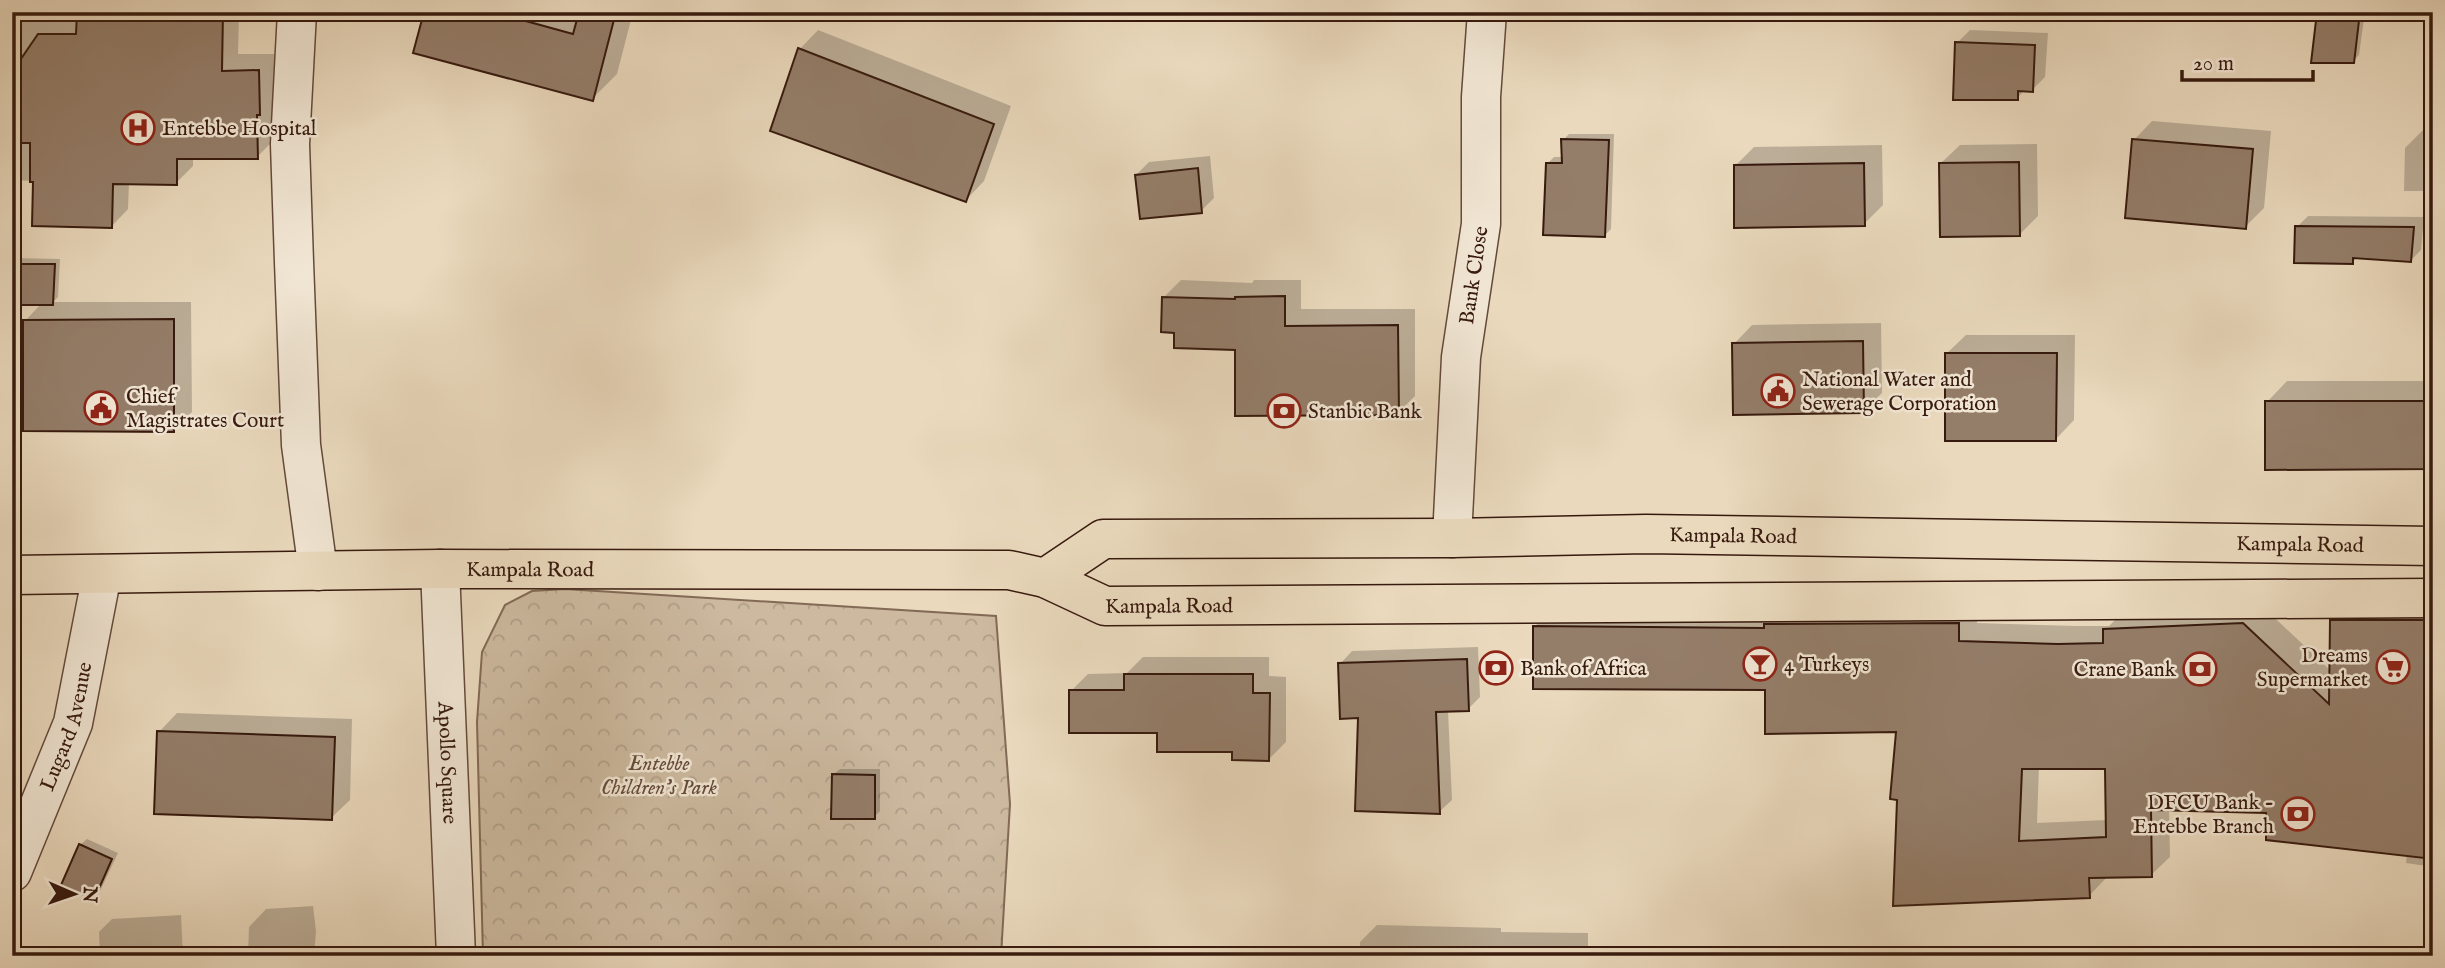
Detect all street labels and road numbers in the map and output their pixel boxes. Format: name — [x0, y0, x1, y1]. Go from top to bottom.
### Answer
street label: Bank Close — [1454, 224, 1496, 326]
street label: Kampala Road — [1669, 522, 1798, 551]
street label: Kampala Road — [2236, 531, 2365, 560]
street label: Kampala Road — [466, 557, 595, 584]
street label: Kampala Road — [1105, 593, 1234, 621]
street label: Lugard Avenue — [35, 659, 100, 795]
street label: Apollo Square — [430, 700, 463, 825]

